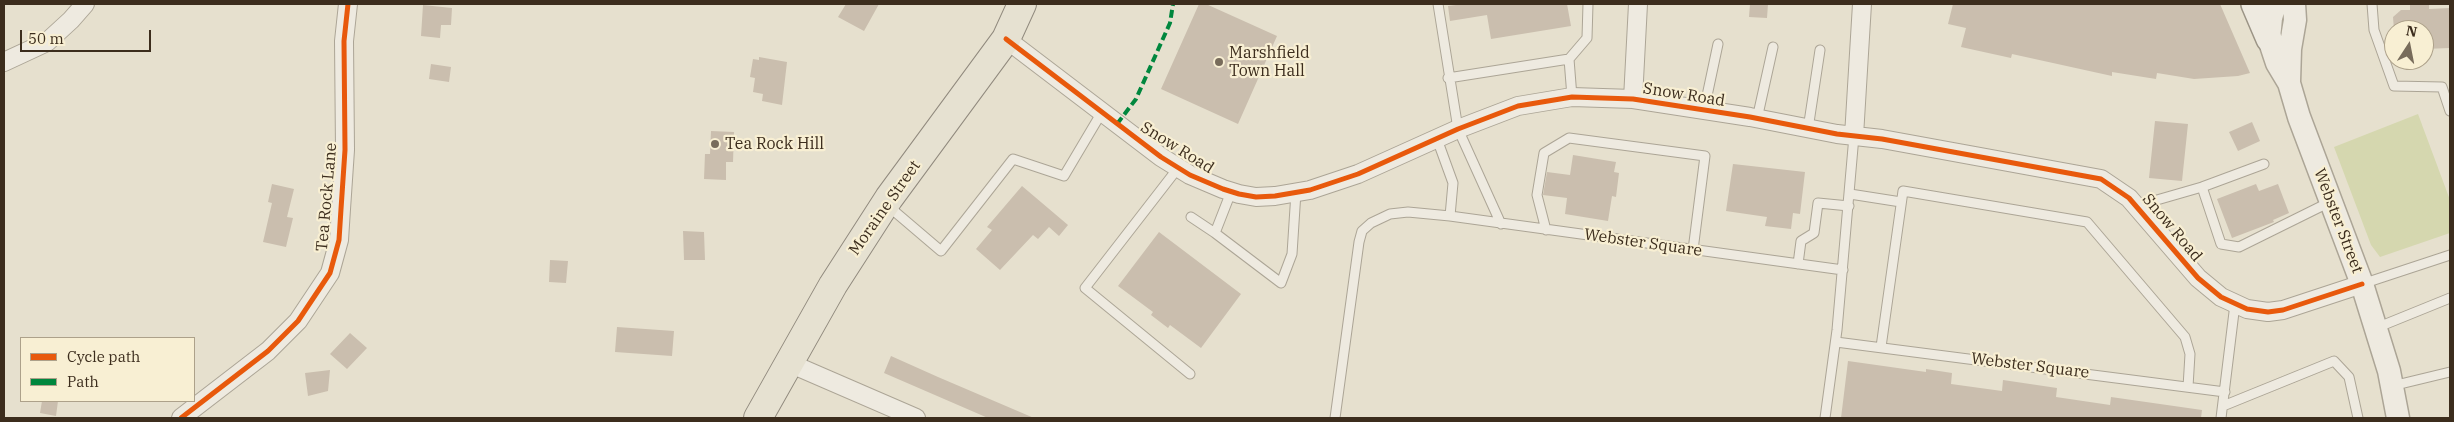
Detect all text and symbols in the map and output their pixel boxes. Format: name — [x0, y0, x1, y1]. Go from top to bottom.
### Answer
scale bar — [22, 20, 154, 52]
north arrow — [2384, 20, 2434, 70]
text: N — [2405, 21, 2419, 41]
text: 50 m — [28, 29, 64, 48]
place label: Marshfield Town Hall — [1229, 43, 1310, 81]
marker: Marshfield Town Hall — [1213, 56, 1225, 68]
street label: Snow Road — [1642, 79, 1726, 111]
street label: Snow Road — [1137, 118, 1217, 178]
place label: Tea Rock Hill — [725, 134, 824, 154]
marker: Tea Rock Hill — [709, 138, 721, 150]
street label: Tea Rock Lane — [313, 142, 341, 252]
street label: Moraine Street — [845, 157, 925, 259]
street label: Webster Street — [2309, 166, 2367, 276]
street label: Snow Road — [2138, 190, 2206, 266]
street label: Webster Square — [1583, 225, 1703, 261]
legend — [20, 337, 195, 402]
text: Cycle path — [67, 347, 140, 366]
street label: Webster Square — [1970, 349, 2090, 383]
text: Path — [67, 372, 99, 391]

